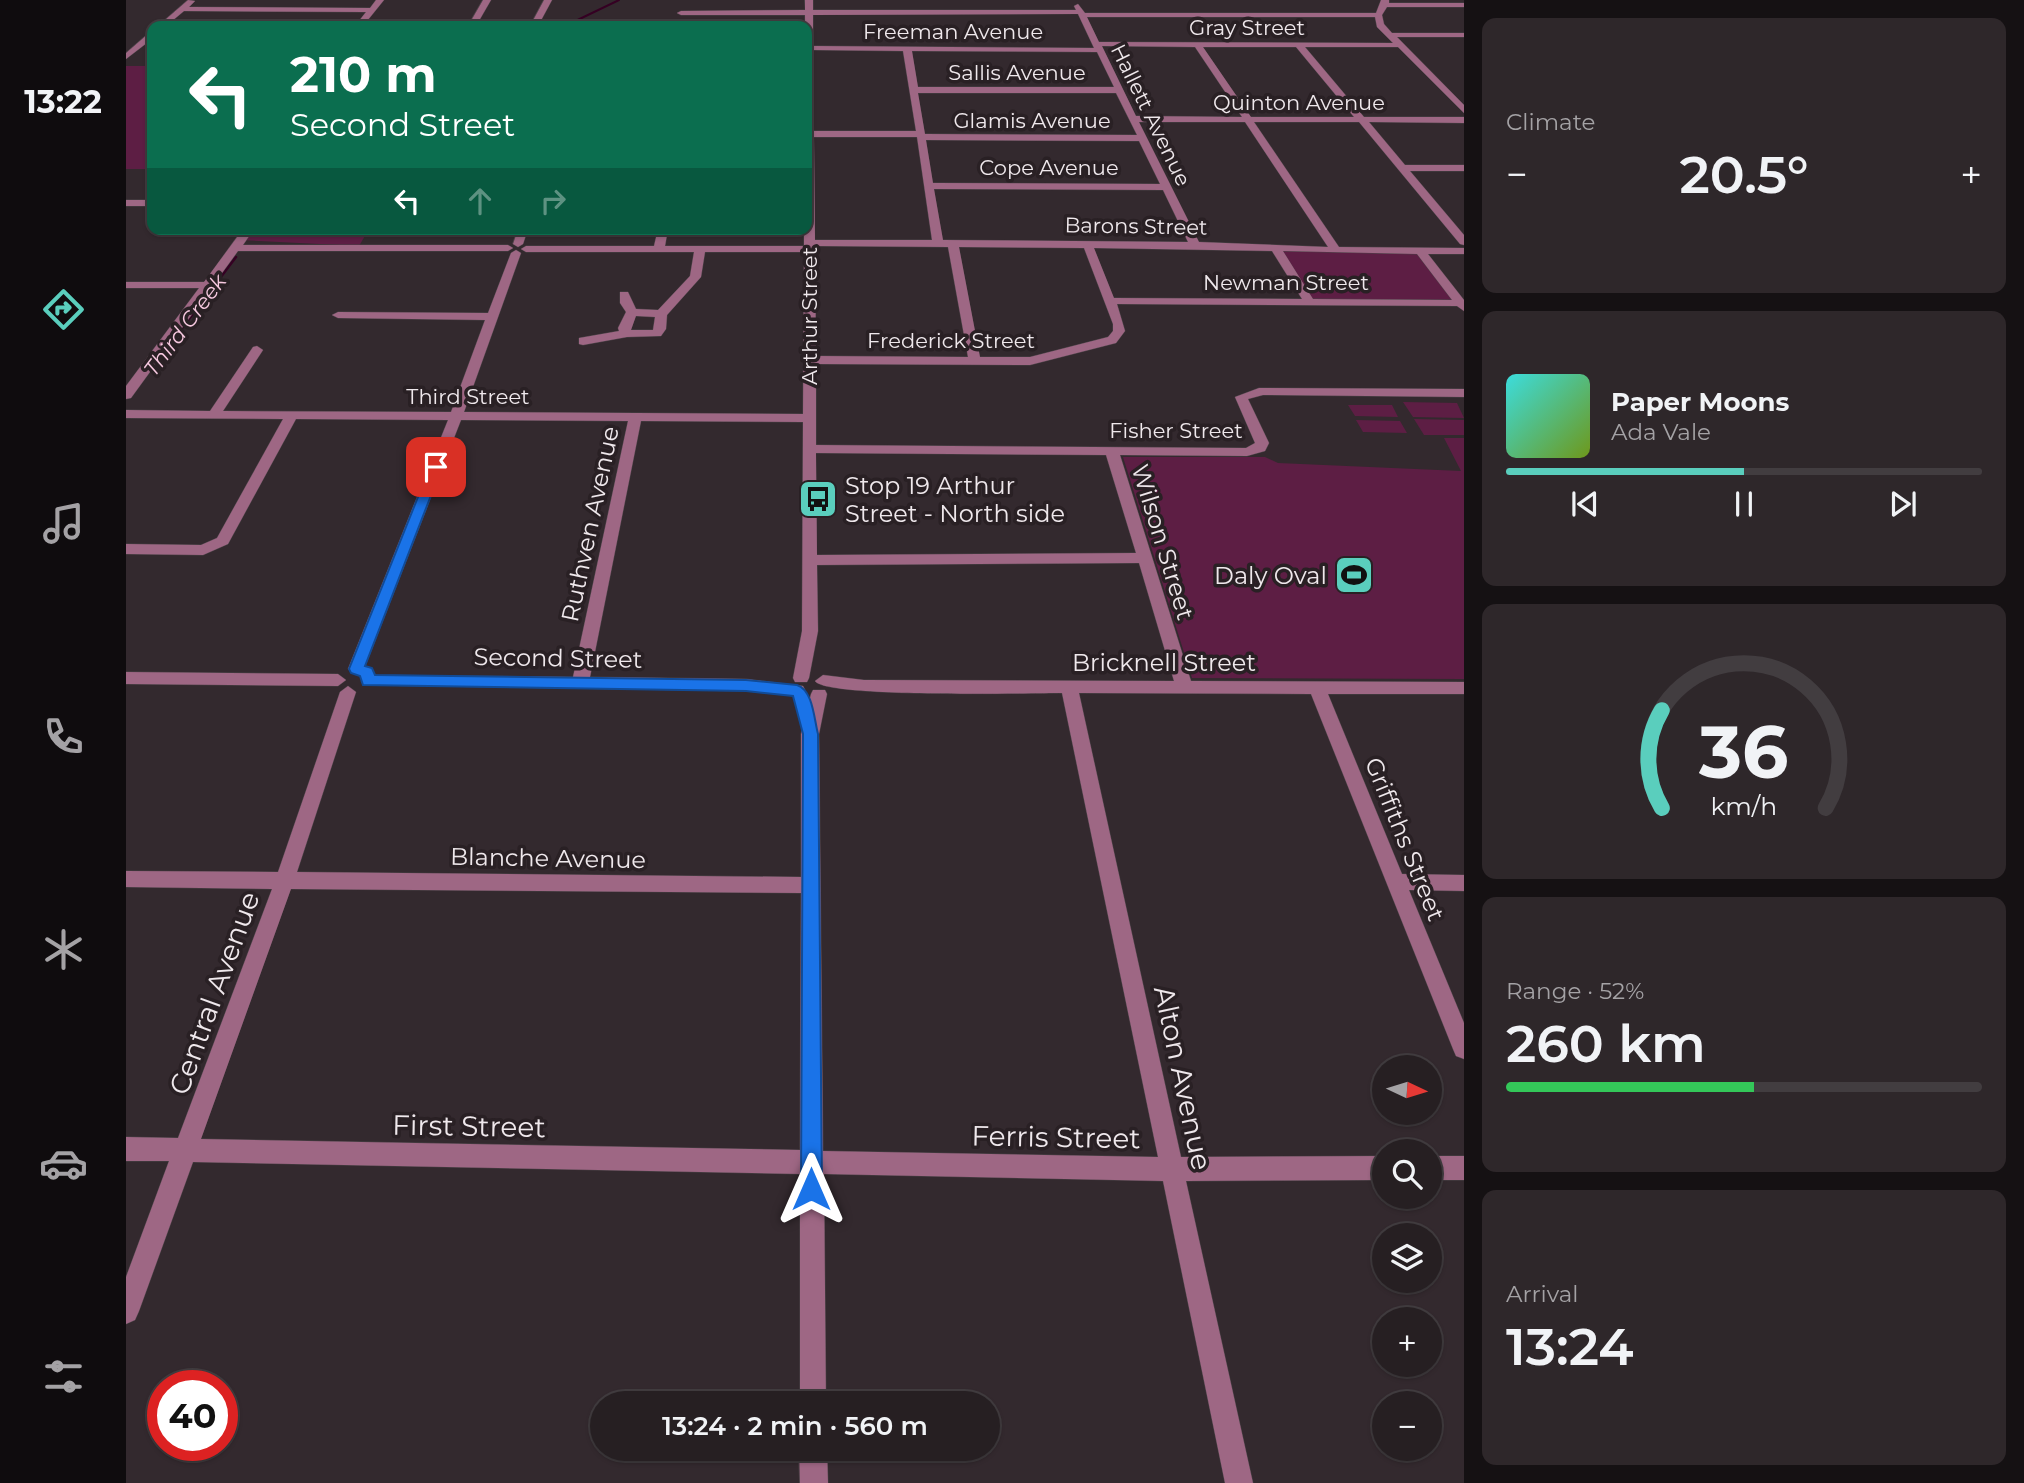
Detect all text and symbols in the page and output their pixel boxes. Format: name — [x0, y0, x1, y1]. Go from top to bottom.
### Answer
street label: Gray Street — [1189, 15, 1305, 40]
street label: Freeman Avenue — [863, 19, 1043, 44]
street label: Hallett Avenue — [1106, 40, 1196, 190]
text: 210 m — [290, 45, 437, 104]
icon: left — [175, 49, 266, 140]
street label: Sallis Avenue — [948, 60, 1086, 85]
text: 13:22 — [24, 82, 102, 121]
street label: Quinton Avenue — [1213, 90, 1385, 115]
text: Second Street — [290, 105, 515, 144]
street label: Glamis Avenue — [953, 108, 1111, 133]
text: Climate — [1506, 108, 1595, 136]
text: 20.5° — [1680, 143, 1808, 206]
text: − — [1506, 151, 1528, 198]
text: + — [1960, 151, 1982, 198]
street label: Cope Avenue — [979, 155, 1119, 180]
icon: left — [388, 182, 426, 220]
icon: ahead — [461, 182, 499, 220]
icon: right — [534, 182, 572, 220]
street label: Barons Street — [1064, 212, 1208, 240]
street label: Arthur Street — [797, 247, 822, 385]
water label: Third Creek — [139, 268, 232, 381]
street label: Newman Street — [1203, 270, 1369, 295]
icon: directions — [39, 285, 88, 334]
street label: Frederick Street — [867, 328, 1035, 353]
street label: Third Street — [406, 384, 530, 409]
text: Paper Moons — [1611, 386, 1789, 418]
street label: Fisher Street — [1109, 418, 1243, 443]
text: Ada Vale — [1611, 418, 1711, 446]
street label: Ruthven Avenue — [555, 423, 625, 625]
pin — [406, 437, 466, 497]
icon: arrive — [417, 448, 455, 486]
street label: Wilson Street — [1126, 461, 1200, 623]
place label: Stop 19 Arthur Street - North side — [845, 471, 1065, 528]
bus stop icon: Stop 19 Arthur Street - North side — [797, 478, 839, 520]
icon: previous — [1566, 485, 1604, 523]
icon: pause — [1725, 485, 1763, 523]
icon: next — [1884, 485, 1922, 523]
icon: music — [39, 499, 88, 548]
sports icon: Daly Oval — [1333, 554, 1375, 596]
place label: Daly Oval — [1214, 561, 1327, 590]
street label: Second Street — [473, 642, 643, 674]
street label: Bricknell Street — [1072, 648, 1256, 677]
text: 36 — [1698, 708, 1789, 796]
icon: phone — [39, 712, 88, 761]
street label: Griffiths Street — [1359, 753, 1451, 925]
text: km/h — [1711, 790, 1777, 820]
street label: Blanche Avenue — [450, 842, 646, 874]
street label: Central Avenue — [162, 887, 266, 1099]
icon: climate — [39, 925, 88, 974]
text: Range · 52% — [1506, 977, 1644, 1005]
street label: Alton Avenue — [1147, 983, 1219, 1173]
text: 260 km — [1506, 1012, 1706, 1075]
north arrow — [1372, 1055, 1442, 1125]
map controls — [1372, 1055, 1442, 1461]
street label: First Street — [392, 1108, 546, 1144]
street label: Ferris Street — [971, 1119, 1141, 1155]
icon: car — [39, 1139, 88, 1188]
button: search — [1372, 1139, 1442, 1209]
position arrow — [774, 1152, 848, 1226]
button: layers — [1372, 1223, 1442, 1293]
text: Arrival — [1506, 1280, 1579, 1308]
button: + — [1372, 1307, 1442, 1377]
text: 13:24 — [1506, 1315, 1634, 1378]
icon: filters — [39, 1352, 88, 1401]
speed limit sign: 40 — [147, 1370, 238, 1461]
button: − — [1372, 1391, 1442, 1461]
text: 13:24 · 2 min · 560 m — [662, 1410, 928, 1442]

